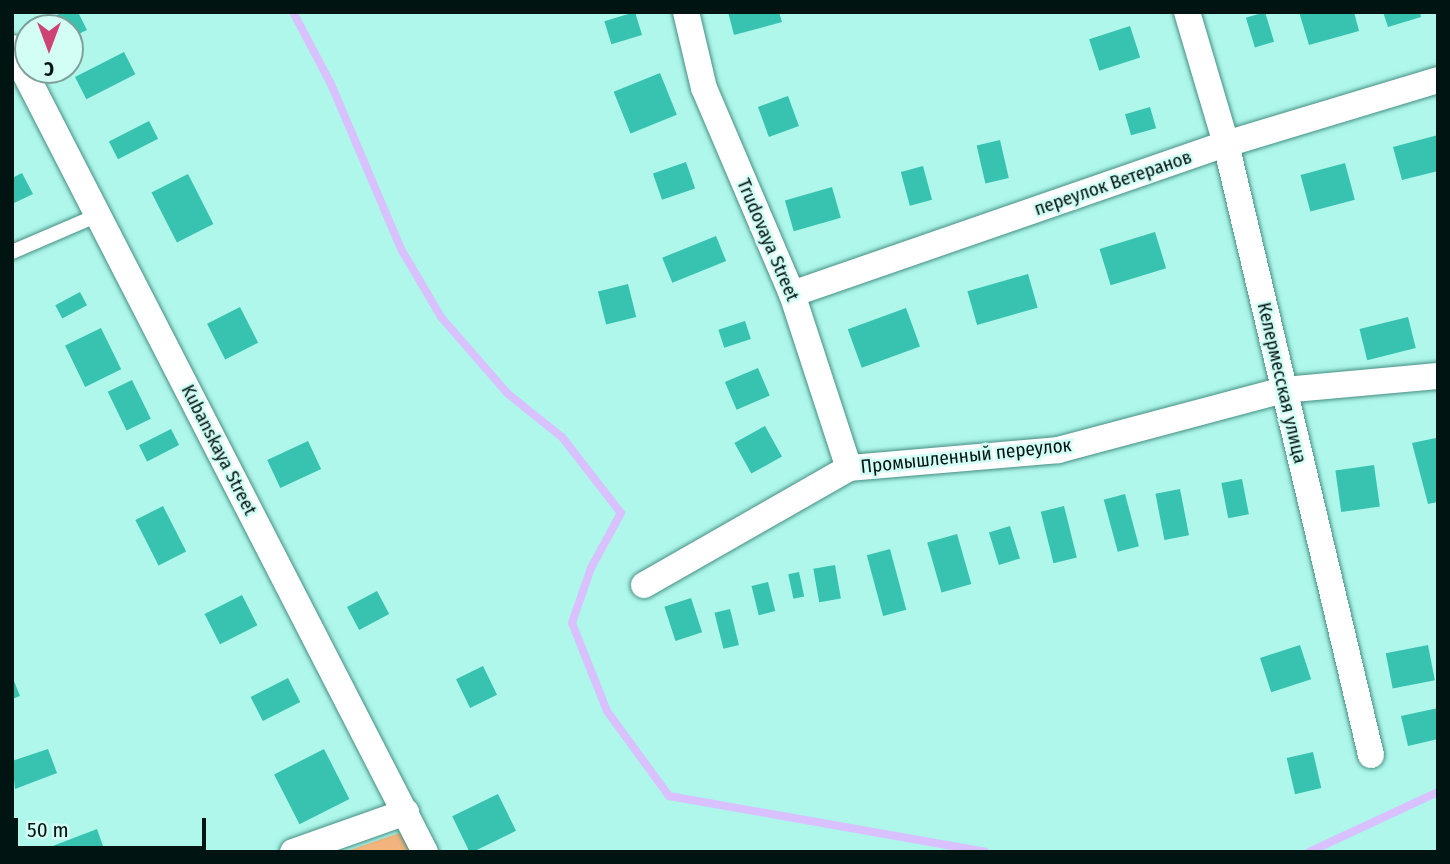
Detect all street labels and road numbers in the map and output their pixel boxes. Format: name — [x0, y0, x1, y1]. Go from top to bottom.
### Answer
street label: переулок Ветеранов — [1031, 145, 1195, 221]
street label: Trudovaya Street — [732, 175, 804, 305]
street label: Келермесская улица — [1252, 300, 1312, 466]
street label: Kubanskaya Street — [176, 381, 262, 519]
street label: Промышленный переулок — [859, 434, 1073, 478]

